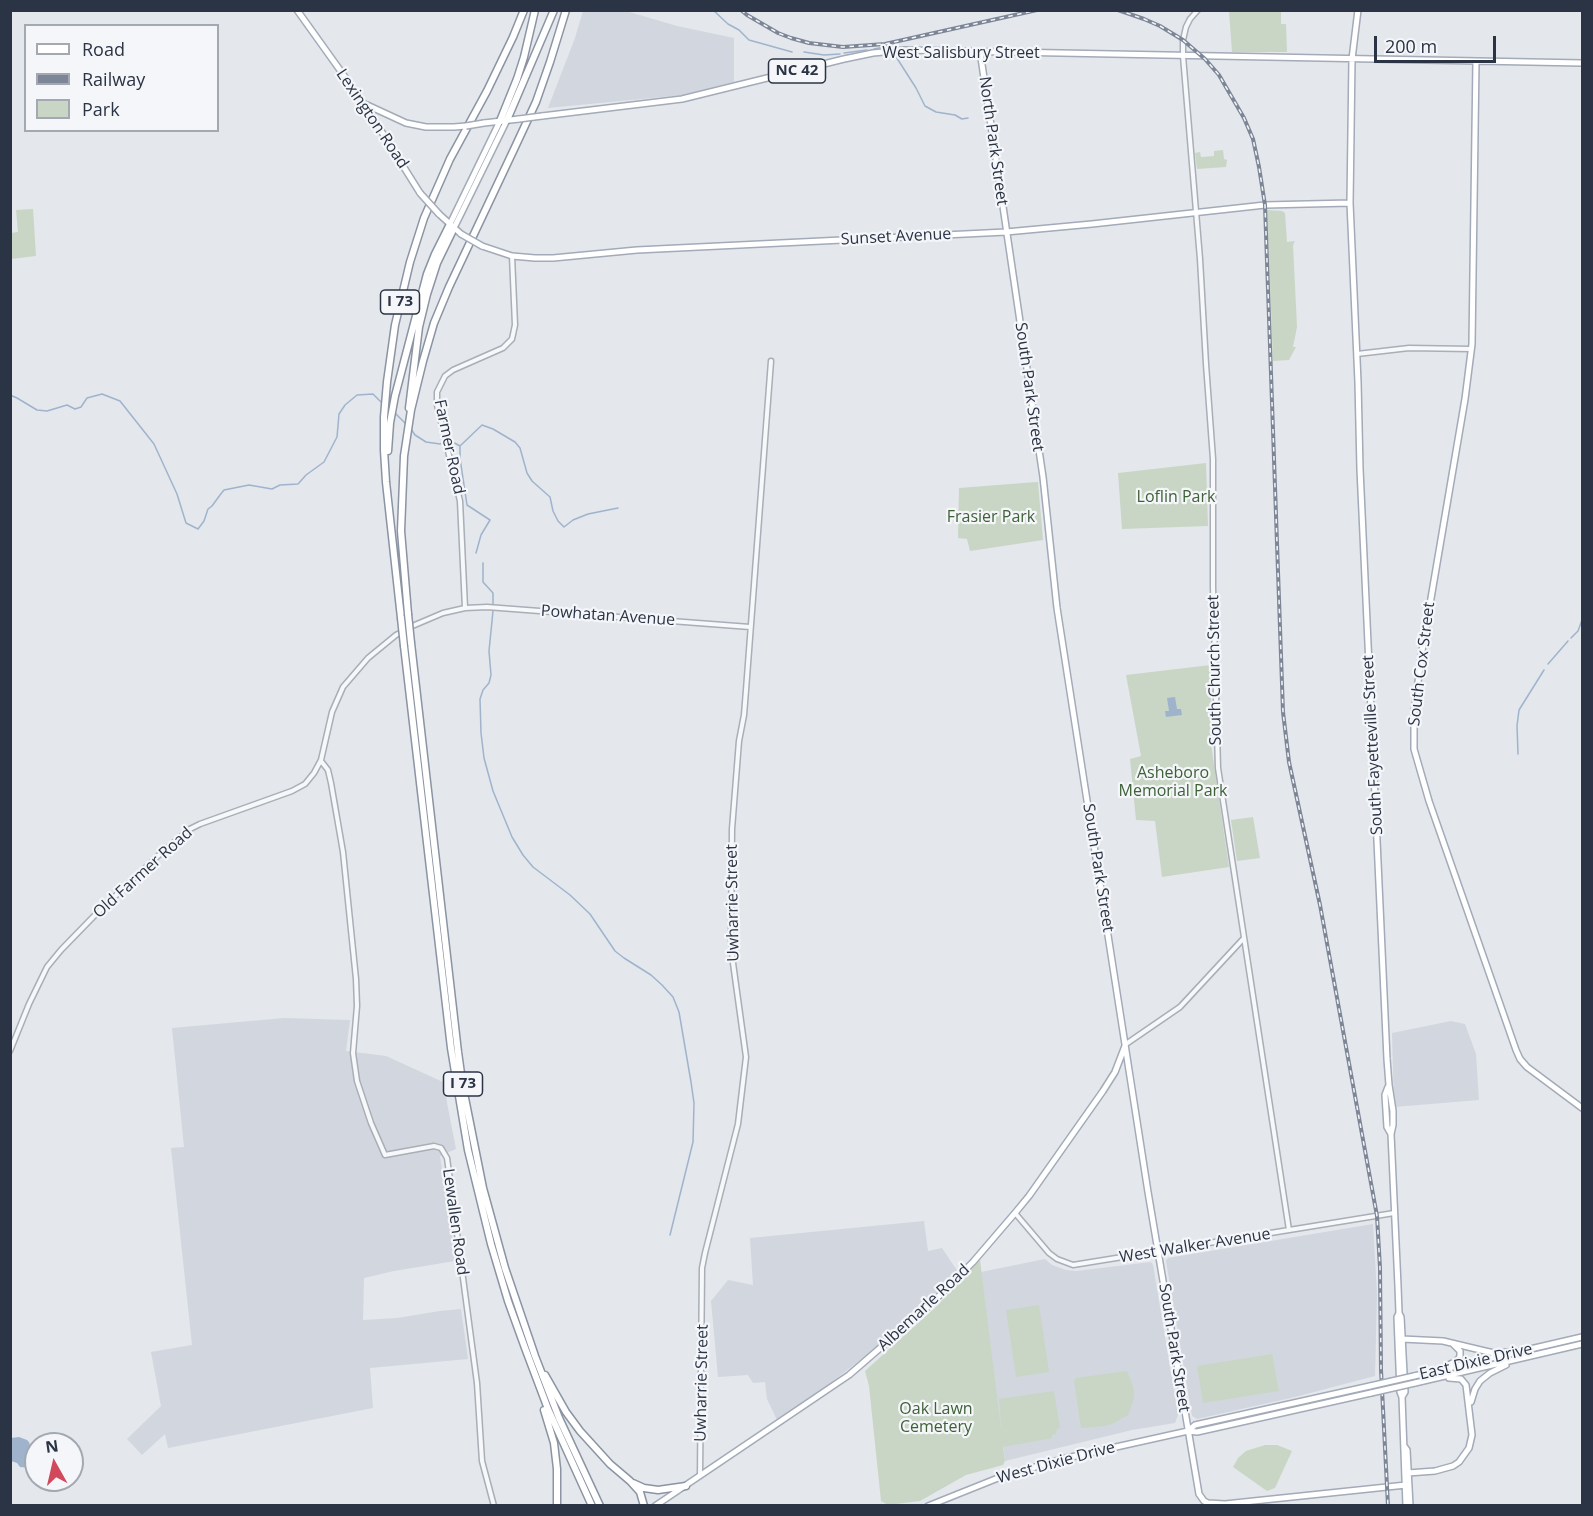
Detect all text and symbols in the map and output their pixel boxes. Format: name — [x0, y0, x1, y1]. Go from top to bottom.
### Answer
legend — [24, 24, 219, 132]
scale bar — [1377, 24, 1498, 62]
text: 200 m — [1385, 34, 1437, 58]
text: Road — [82, 37, 125, 61]
street label: West Salisbury Street — [882, 43, 1040, 63]
road number: NC 42 — [768, 59, 826, 83]
street label: Lexington Road — [332, 66, 412, 172]
text: Railway — [82, 67, 145, 91]
street label: North Park Street — [974, 75, 1012, 207]
text: Park — [82, 97, 120, 121]
street label: Sunset Avenue — [840, 225, 952, 249]
road number: I 73 — [380, 290, 420, 314]
street label: South Park Street — [1010, 321, 1048, 453]
street label: Farmer Road — [430, 398, 468, 496]
park label: Loflin Park — [1137, 487, 1215, 507]
park label: Frasier Park — [947, 507, 1035, 527]
street label: South Church Street — [1204, 595, 1226, 745]
street label: South Cox Street — [1405, 601, 1439, 727]
street label: Powhatan Avenue — [540, 602, 676, 630]
street label: South Fayetteville Street — [1359, 654, 1387, 836]
park label: Asheboro Memorial Park — [1119, 763, 1227, 801]
street label: South Park Street — [1078, 802, 1118, 934]
street label: Old Farmer Road — [89, 823, 197, 923]
street label: Uwharrie Street — [722, 844, 744, 962]
road number: I 73 — [444, 1072, 482, 1096]
street label: Lewallen Road — [438, 1167, 472, 1277]
street label: West Walker Avenue — [1118, 1225, 1272, 1267]
street label: Albemarle Road — [874, 1261, 974, 1355]
street label: South Park Street — [1154, 1282, 1194, 1414]
street label: Uwharrie Street — [691, 1324, 713, 1442]
street label: East Dixie Drive — [1418, 1340, 1534, 1384]
park label: Oak Lawn Cemetery — [899, 1399, 973, 1437]
north arrow — [24, 1432, 84, 1492]
text: N — [44, 1434, 60, 1458]
street label: West Dixie Drive — [995, 1438, 1117, 1488]

